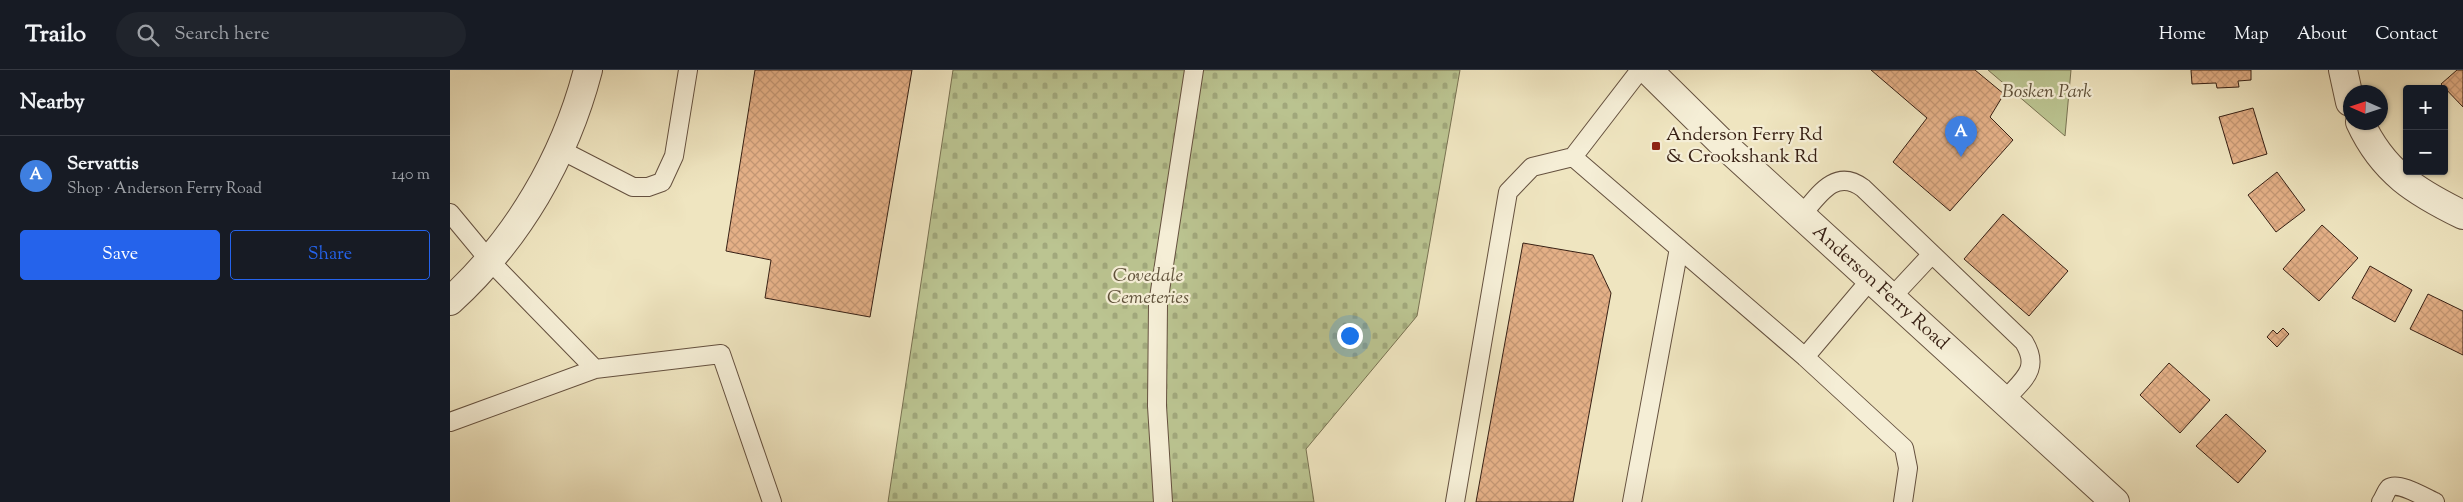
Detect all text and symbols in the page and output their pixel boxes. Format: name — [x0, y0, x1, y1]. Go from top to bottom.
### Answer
search box — [116, 12, 466, 57]
text: Trailo — [25, 18, 86, 52]
icon: search — [134, 21, 162, 49]
text: Search here — [174, 21, 270, 48]
text: Home — [2159, 22, 2206, 48]
text: Map — [2234, 22, 2269, 48]
text: About — [2297, 22, 2347, 48]
text: Contact — [2375, 22, 2438, 48]
park label: Bosken Park — [2002, 79, 2092, 106]
north arrow — [2343, 85, 2388, 130]
map controls — [2403, 85, 2448, 175]
button: + — [2403, 85, 2448, 130]
text: Nearby — [20, 88, 85, 118]
pin: A — [1945, 116, 1977, 157]
place label: Anderson Ferry Rd & Crookshank Rd — [1666, 122, 1823, 171]
button: − — [2403, 130, 2448, 175]
marker: Anderson Ferry Rd & Crookshank Rd — [1650, 140, 1662, 152]
text: Servattis — [67, 151, 139, 178]
text: A — [30, 164, 43, 187]
text: 140 m — [392, 164, 430, 187]
text: Shop · Anderson Ferry Road — [67, 178, 262, 201]
street label: Anderson Ferry Road — [1806, 219, 1955, 357]
button: Save — [20, 230, 220, 280]
button: Share — [230, 230, 430, 280]
park label: Covedale Cemeteries — [1107, 263, 1189, 312]
your location — [1337, 323, 1363, 349]

